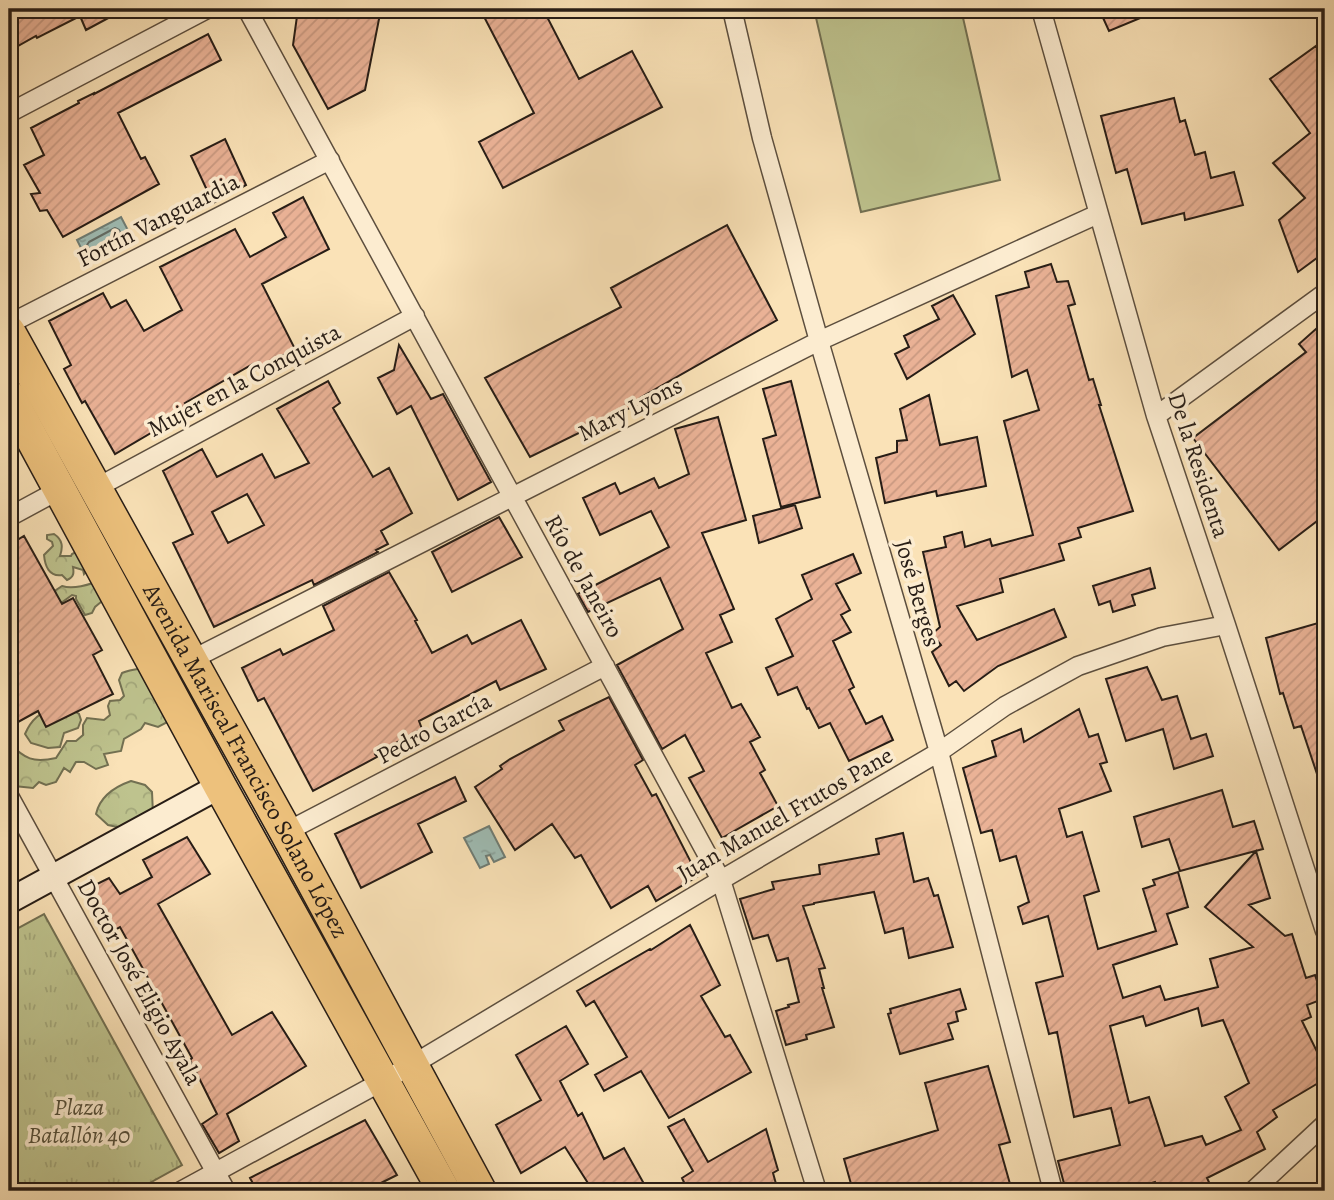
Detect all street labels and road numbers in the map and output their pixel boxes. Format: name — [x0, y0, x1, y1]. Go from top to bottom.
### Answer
street label: Fortín Vanguardia — [71, 165, 245, 275]
street label: Mujer en la Conquista — [142, 315, 347, 444]
street label: Mary Lyons — [572, 369, 688, 449]
street label: De la Residenta — [1160, 388, 1238, 543]
street label: Río de Janeiro — [537, 509, 631, 643]
street label: José Berges — [887, 536, 949, 650]
street label: Avenida Mariscal Francisco Solano López — [135, 577, 356, 944]
street label: Pedro García — [371, 684, 498, 772]
street label: Juan Manuel Frutos Pane — [671, 739, 899, 889]
street label: Doctor José Eligio Ayala — [70, 873, 210, 1092]

